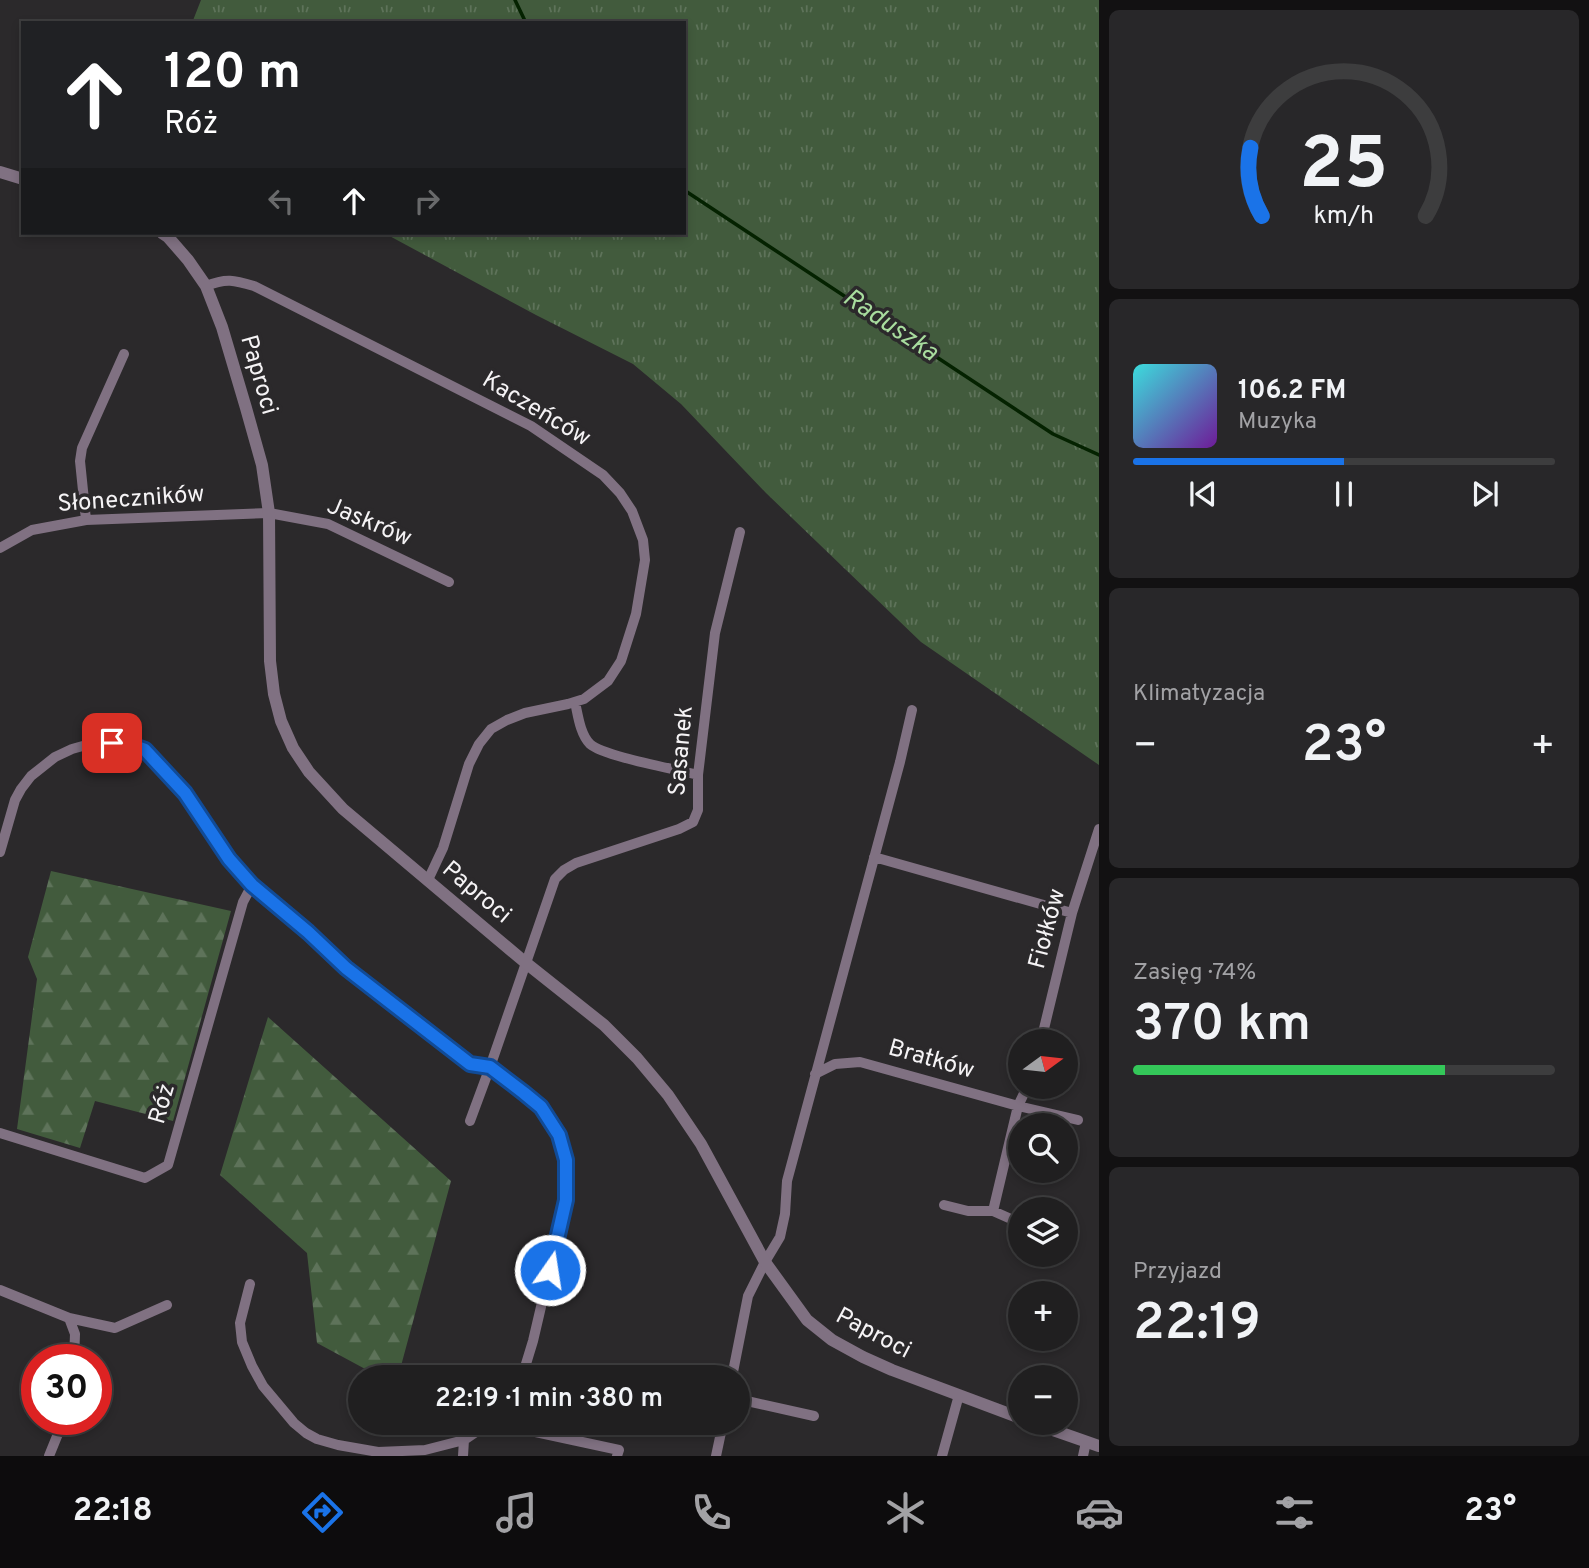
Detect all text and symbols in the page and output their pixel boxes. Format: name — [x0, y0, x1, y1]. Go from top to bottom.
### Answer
text: 120 m — [164, 44, 301, 106]
icon: ahead — [49, 49, 140, 140]
text: Róż — [164, 105, 219, 145]
text: 25 — [1300, 122, 1389, 214]
icon: left — [262, 182, 300, 220]
icon: ahead — [335, 182, 373, 220]
icon: right — [408, 182, 446, 220]
text: km/h — [1314, 200, 1374, 232]
water label: Raduszka — [836, 282, 944, 370]
street label: Paproci — [232, 332, 284, 418]
street label: Kaczeńców — [476, 366, 596, 454]
text: 106.2 FM — [1238, 375, 1346, 408]
text: Muzyka — [1238, 408, 1317, 437]
icon: previous — [1184, 475, 1222, 513]
icon: pause — [1325, 475, 1363, 513]
icon: next — [1466, 475, 1504, 513]
street label: Słoneczników — [57, 480, 205, 520]
street label: Jaskrów — [322, 492, 416, 554]
text: Klimatyzacja — [1133, 680, 1265, 709]
street label: Sasanek — [663, 705, 701, 797]
pin — [82, 713, 142, 773]
text: 23° — [1302, 714, 1386, 780]
text: − — [1133, 723, 1158, 772]
text: + — [1530, 723, 1555, 772]
icon: arrive — [93, 724, 131, 762]
street label: Paproci — [435, 855, 517, 931]
street label: Fiołków — [1023, 886, 1073, 972]
text: Zasięg · 74% — [1133, 959, 1256, 988]
text: 370 km — [1133, 993, 1311, 1059]
north arrow — [1008, 1029, 1078, 1099]
map controls — [1008, 1029, 1078, 1435]
street label: Bratków — [885, 1033, 977, 1087]
street label: Róż — [143, 1080, 183, 1128]
button: search — [1008, 1113, 1078, 1183]
button: layers — [1008, 1197, 1078, 1267]
position arrow — [513, 1233, 587, 1307]
text: Przyjazd — [1133, 1258, 1222, 1287]
button: + — [1008, 1281, 1078, 1351]
text: 22:19 — [1133, 1292, 1261, 1358]
street label: Paproci — [830, 1302, 916, 1366]
speed limit sign: 30 — [21, 1344, 112, 1435]
button: − — [1008, 1365, 1078, 1435]
text: 22:19 · 1 min · 380 m — [435, 1383, 663, 1416]
icon: directions — [298, 1488, 347, 1537]
icon: music — [492, 1488, 541, 1537]
icon: phone — [687, 1488, 736, 1537]
icon: climate — [881, 1488, 930, 1537]
icon: car — [1075, 1488, 1124, 1537]
icon: filters — [1270, 1488, 1319, 1537]
text: 22:18 — [73, 1492, 153, 1532]
text: 23° — [1464, 1492, 1516, 1532]

